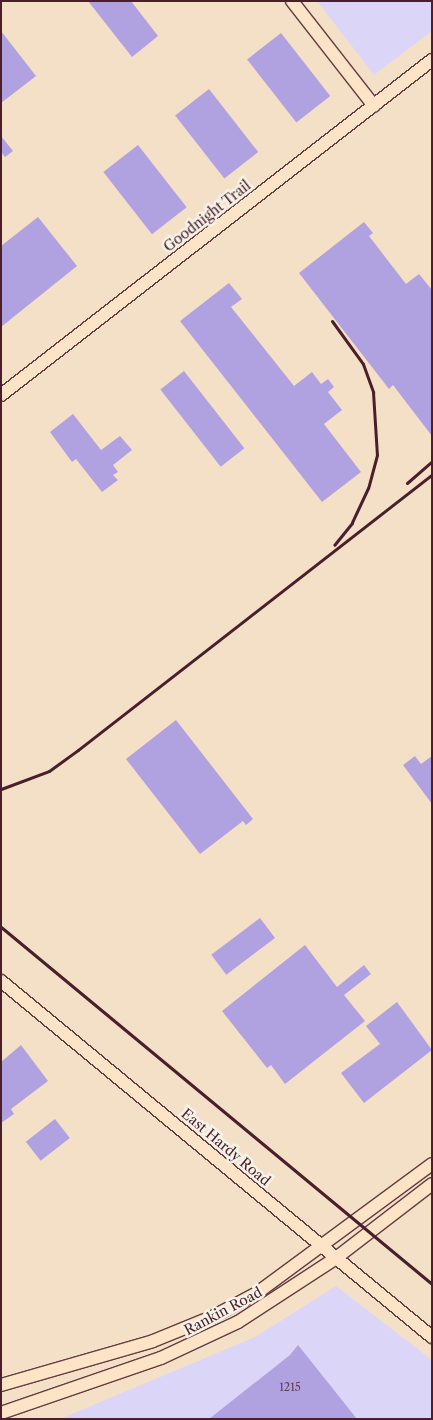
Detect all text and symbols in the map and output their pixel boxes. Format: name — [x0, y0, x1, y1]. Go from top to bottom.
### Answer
street label: Goodnight Trail — [160, 177, 254, 255]
street label: East Hardy Road — [178, 1105, 274, 1189]
street label: Rankin Road — [181, 1283, 265, 1339]
house number: 1215 — [279, 1380, 301, 1394]

